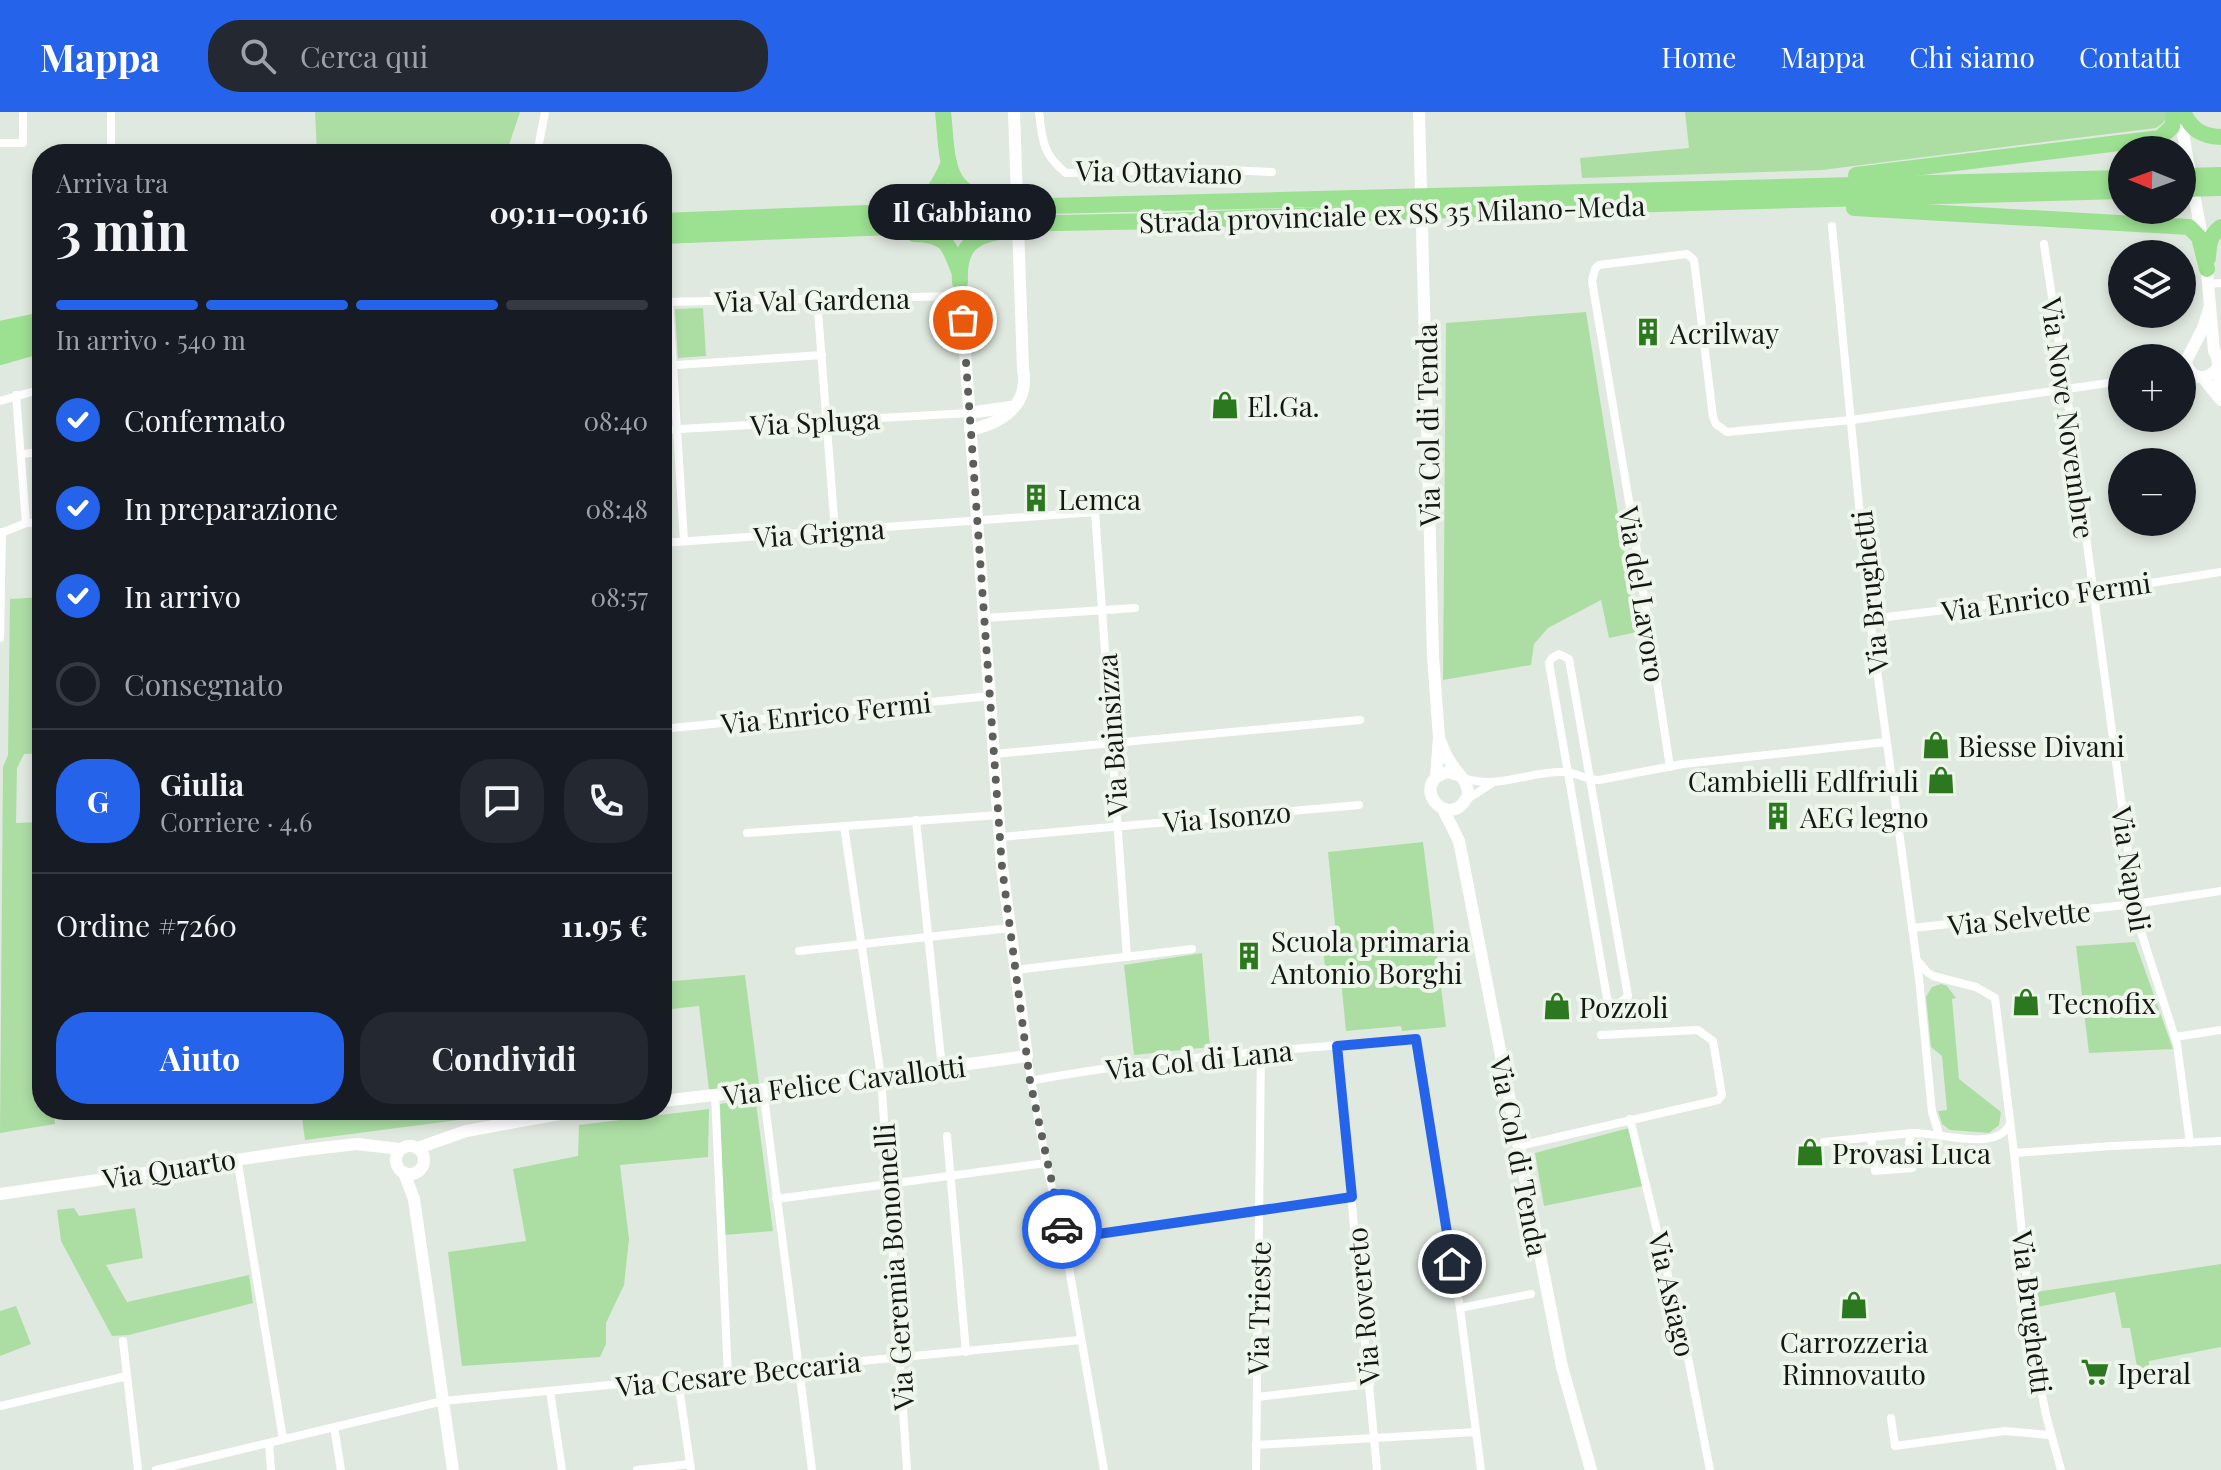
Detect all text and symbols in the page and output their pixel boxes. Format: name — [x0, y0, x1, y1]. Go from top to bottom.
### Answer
search box — [208, 20, 768, 92]
text: Mappa — [40, 31, 160, 82]
icon: search — [236, 34, 280, 78]
text: Cerca qui — [300, 36, 428, 76]
text: Home — [1661, 38, 1736, 75]
text: Mappa — [1780, 38, 1865, 75]
text: Chi siamo — [1909, 38, 2035, 75]
text: Contatti — [2079, 38, 2181, 75]
north arrow — [2108, 136, 2196, 224]
map controls — [2108, 136, 2196, 536]
street label: Via Ottaviano — [1074, 151, 1243, 191]
text: Arriva tra — [56, 165, 168, 200]
callout: Il Gabbiano — [869, 184, 1057, 240]
street label: Strada provinciale ex SS 35 Milano-Meda — [1138, 186, 1646, 240]
text: 09:11–09:16 — [490, 192, 648, 232]
text: Il Gabbiano — [892, 194, 1032, 229]
text: 3 min — [56, 195, 189, 264]
button: layers — [2108, 240, 2196, 328]
street label: Via Val Gardena — [713, 279, 910, 319]
pin — [929, 286, 997, 354]
street label: Via Nove Novembre — [2034, 294, 2104, 541]
icon: bag — [941, 298, 985, 342]
place label: Acrilway — [1669, 314, 1779, 351]
building icon: Acrilway — [1633, 317, 1663, 347]
text: In arrivo · 540 m — [56, 322, 246, 357]
street label: Via Col di Tenda — [1407, 323, 1447, 528]
button: + — [2108, 344, 2196, 432]
place label: El.Ga. — [1247, 387, 1320, 424]
shop icon: El.Ga. — [1210, 390, 1240, 420]
icon: check — [56, 398, 100, 442]
street label: Via Spluga — [748, 399, 881, 443]
text: Confermato — [124, 400, 286, 440]
text: 08:40 — [584, 403, 648, 438]
button: − — [2108, 448, 2196, 536]
place label: Lemca — [1058, 480, 1141, 517]
building icon: Lemca — [1021, 483, 1051, 513]
icon: check — [56, 486, 100, 530]
text: In preparazione — [124, 488, 338, 528]
text: 08:48 — [586, 491, 648, 526]
street label: Via del Lavoro — [1611, 503, 1675, 684]
street label: Via Grigna — [751, 509, 886, 555]
street label: Via Brughetti — [1842, 509, 1896, 676]
street label: Via Enrico Fermi — [1938, 563, 2153, 629]
icon: check — [56, 574, 100, 618]
text: In arrivo — [124, 576, 241, 616]
text: 08:57 — [591, 579, 648, 614]
street label: Via Bainsizza — [1087, 652, 1135, 819]
text: Consegnato — [124, 664, 283, 704]
street label: Via Enrico Fermi — [718, 683, 933, 742]
place label: Biesse Divani — [1958, 727, 2125, 764]
shop icon: Biesse Divani — [1921, 730, 1951, 760]
button: chat — [460, 759, 544, 843]
button: phone — [564, 759, 648, 843]
place label: Cambielli Edlfriuli — [1688, 762, 1919, 799]
text: Giulia — [160, 764, 244, 804]
shop icon: Cambielli Edlfriuli — [1926, 765, 1956, 795]
text: G — [87, 781, 109, 821]
street label: Via Isonzo — [1161, 792, 1292, 840]
place label: AEG legno — [1799, 798, 1929, 835]
building icon: AEG legno — [1763, 801, 1793, 831]
street label: Via Napoli — [2104, 803, 2160, 934]
text: Corriere · 4.6 — [160, 804, 312, 839]
street label: Via Selvette — [1945, 891, 2092, 943]
text: Ordine #7260 — [56, 905, 237, 945]
text: 11.95 € — [561, 905, 648, 945]
place label: Scuola primaria Antonio Borghi — [1270, 922, 1470, 991]
building icon: Scuola primaria Antonio Borghi — [1234, 941, 1264, 971]
place label: Tecnofix — [2048, 984, 2156, 1021]
shop icon: Tecnofix — [2011, 987, 2041, 1017]
place label: Pozzoli — [1579, 988, 1668, 1025]
shop icon: Pozzoli — [1542, 991, 1572, 1021]
button: Aiuto — [56, 1012, 344, 1104]
button: Condividi — [360, 1012, 648, 1104]
street label: Via Col di Lana — [1103, 1031, 1294, 1087]
street label: Via Felice Cavallotti — [719, 1047, 968, 1113]
street label: Via Col di Tenda — [1482, 1052, 1558, 1259]
street label: Via Geremia Bonomelli — [865, 1122, 922, 1413]
place label: Provasi Luca — [1832, 1134, 1991, 1171]
shop icon: Provasi Luca — [1795, 1137, 1825, 1167]
street label: Via Quarto — [99, 1139, 238, 1197]
courier — [1022, 1189, 1102, 1269]
icon: car — [1040, 1207, 1084, 1251]
street label: Via Rovereto — [1337, 1226, 1387, 1387]
street label: Via Asiago — [1640, 1227, 1705, 1360]
street label: Via Brughetti — [2005, 1227, 2061, 1396]
pin — [1418, 1230, 1486, 1298]
street label: Via Trieste — [1238, 1241, 1278, 1376]
icon: home — [1430, 1242, 1474, 1286]
shop icon: Carrozzeria Rinnovauto — [1839, 1290, 1869, 1320]
place label: Carrozzeria Rinnovauto — [1780, 1323, 1928, 1392]
street label: Via Cesare Beccaria — [613, 1342, 862, 1404]
place label: Iperal — [2117, 1354, 2191, 1391]
supermarket icon: Iperal — [2080, 1357, 2110, 1387]

